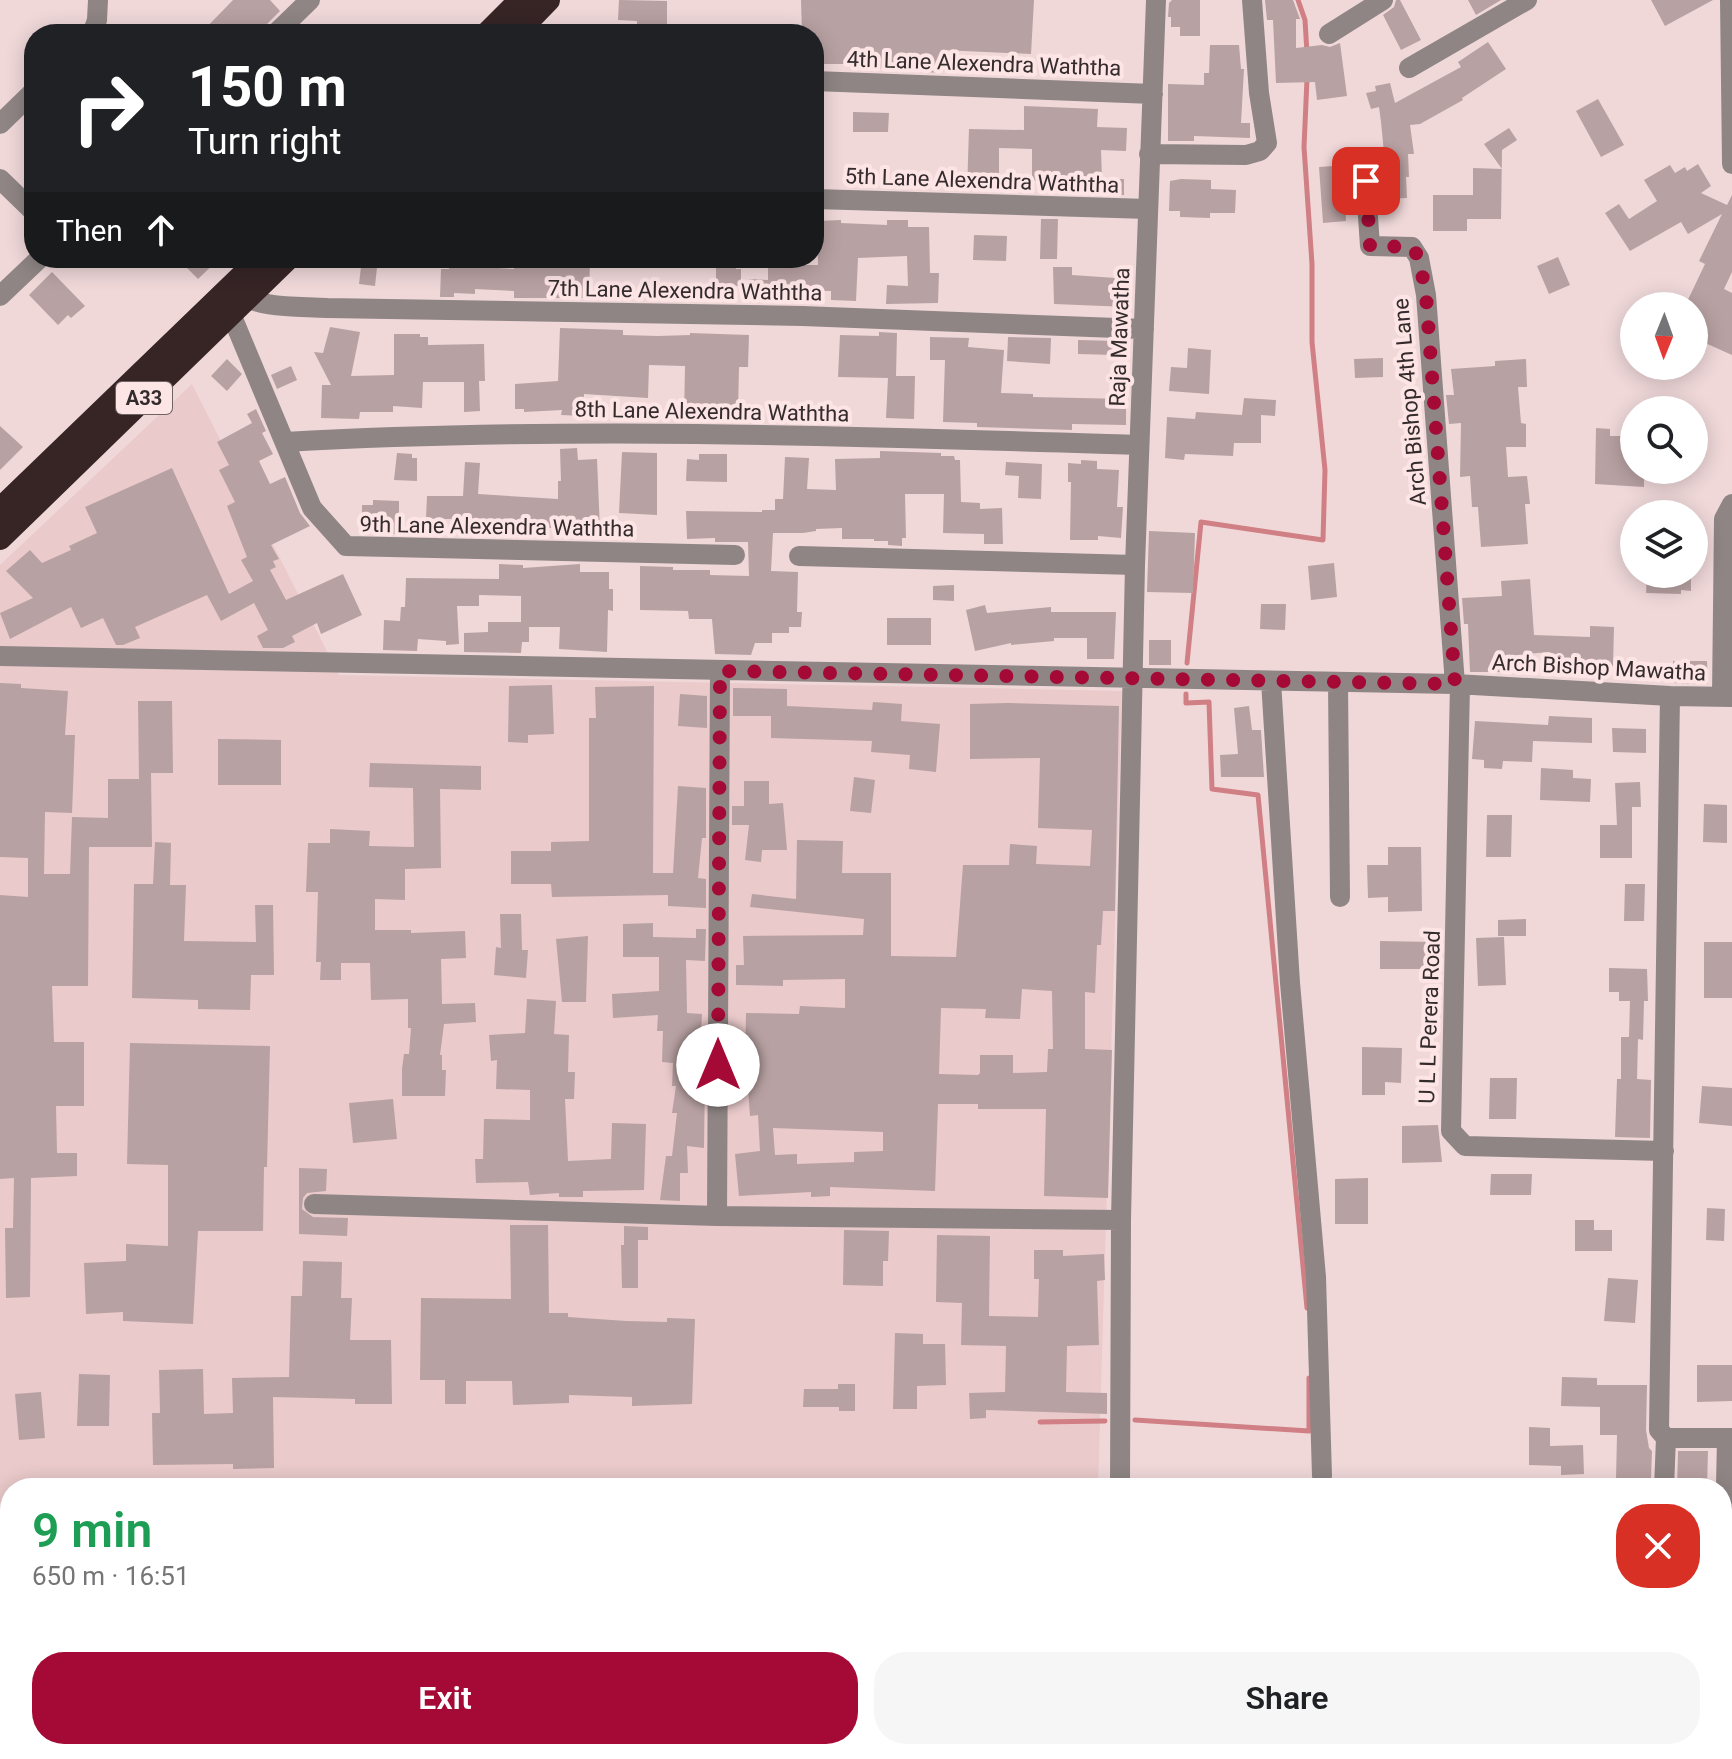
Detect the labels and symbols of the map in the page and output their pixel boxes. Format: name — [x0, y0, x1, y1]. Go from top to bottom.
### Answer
street label: 4th Lane Alexendra Waththa — [846, 46, 1122, 81]
pin — [1332, 147, 1400, 215]
street label: 5th Lane Alexendra Waththa — [844, 163, 1120, 198]
street label: Raja Mawatha — [1105, 267, 1134, 407]
street label: 7th Lane Alexendra Waththa — [547, 276, 823, 305]
north arrow — [1620, 292, 1708, 380]
street label: Arch Bishop 4th Lane — [1388, 297, 1431, 507]
road number: A33 — [116, 382, 172, 414]
street label: 8th Lane Alexendra Waththa — [574, 397, 850, 426]
street label: 9th Lane Alexendra Waththa — [359, 512, 635, 541]
street label: Arch Bishop Mawatha — [1491, 649, 1707, 686]
street label: U L L Perera Road — [1414, 930, 1445, 1104]
position arrow — [676, 1023, 760, 1107]

